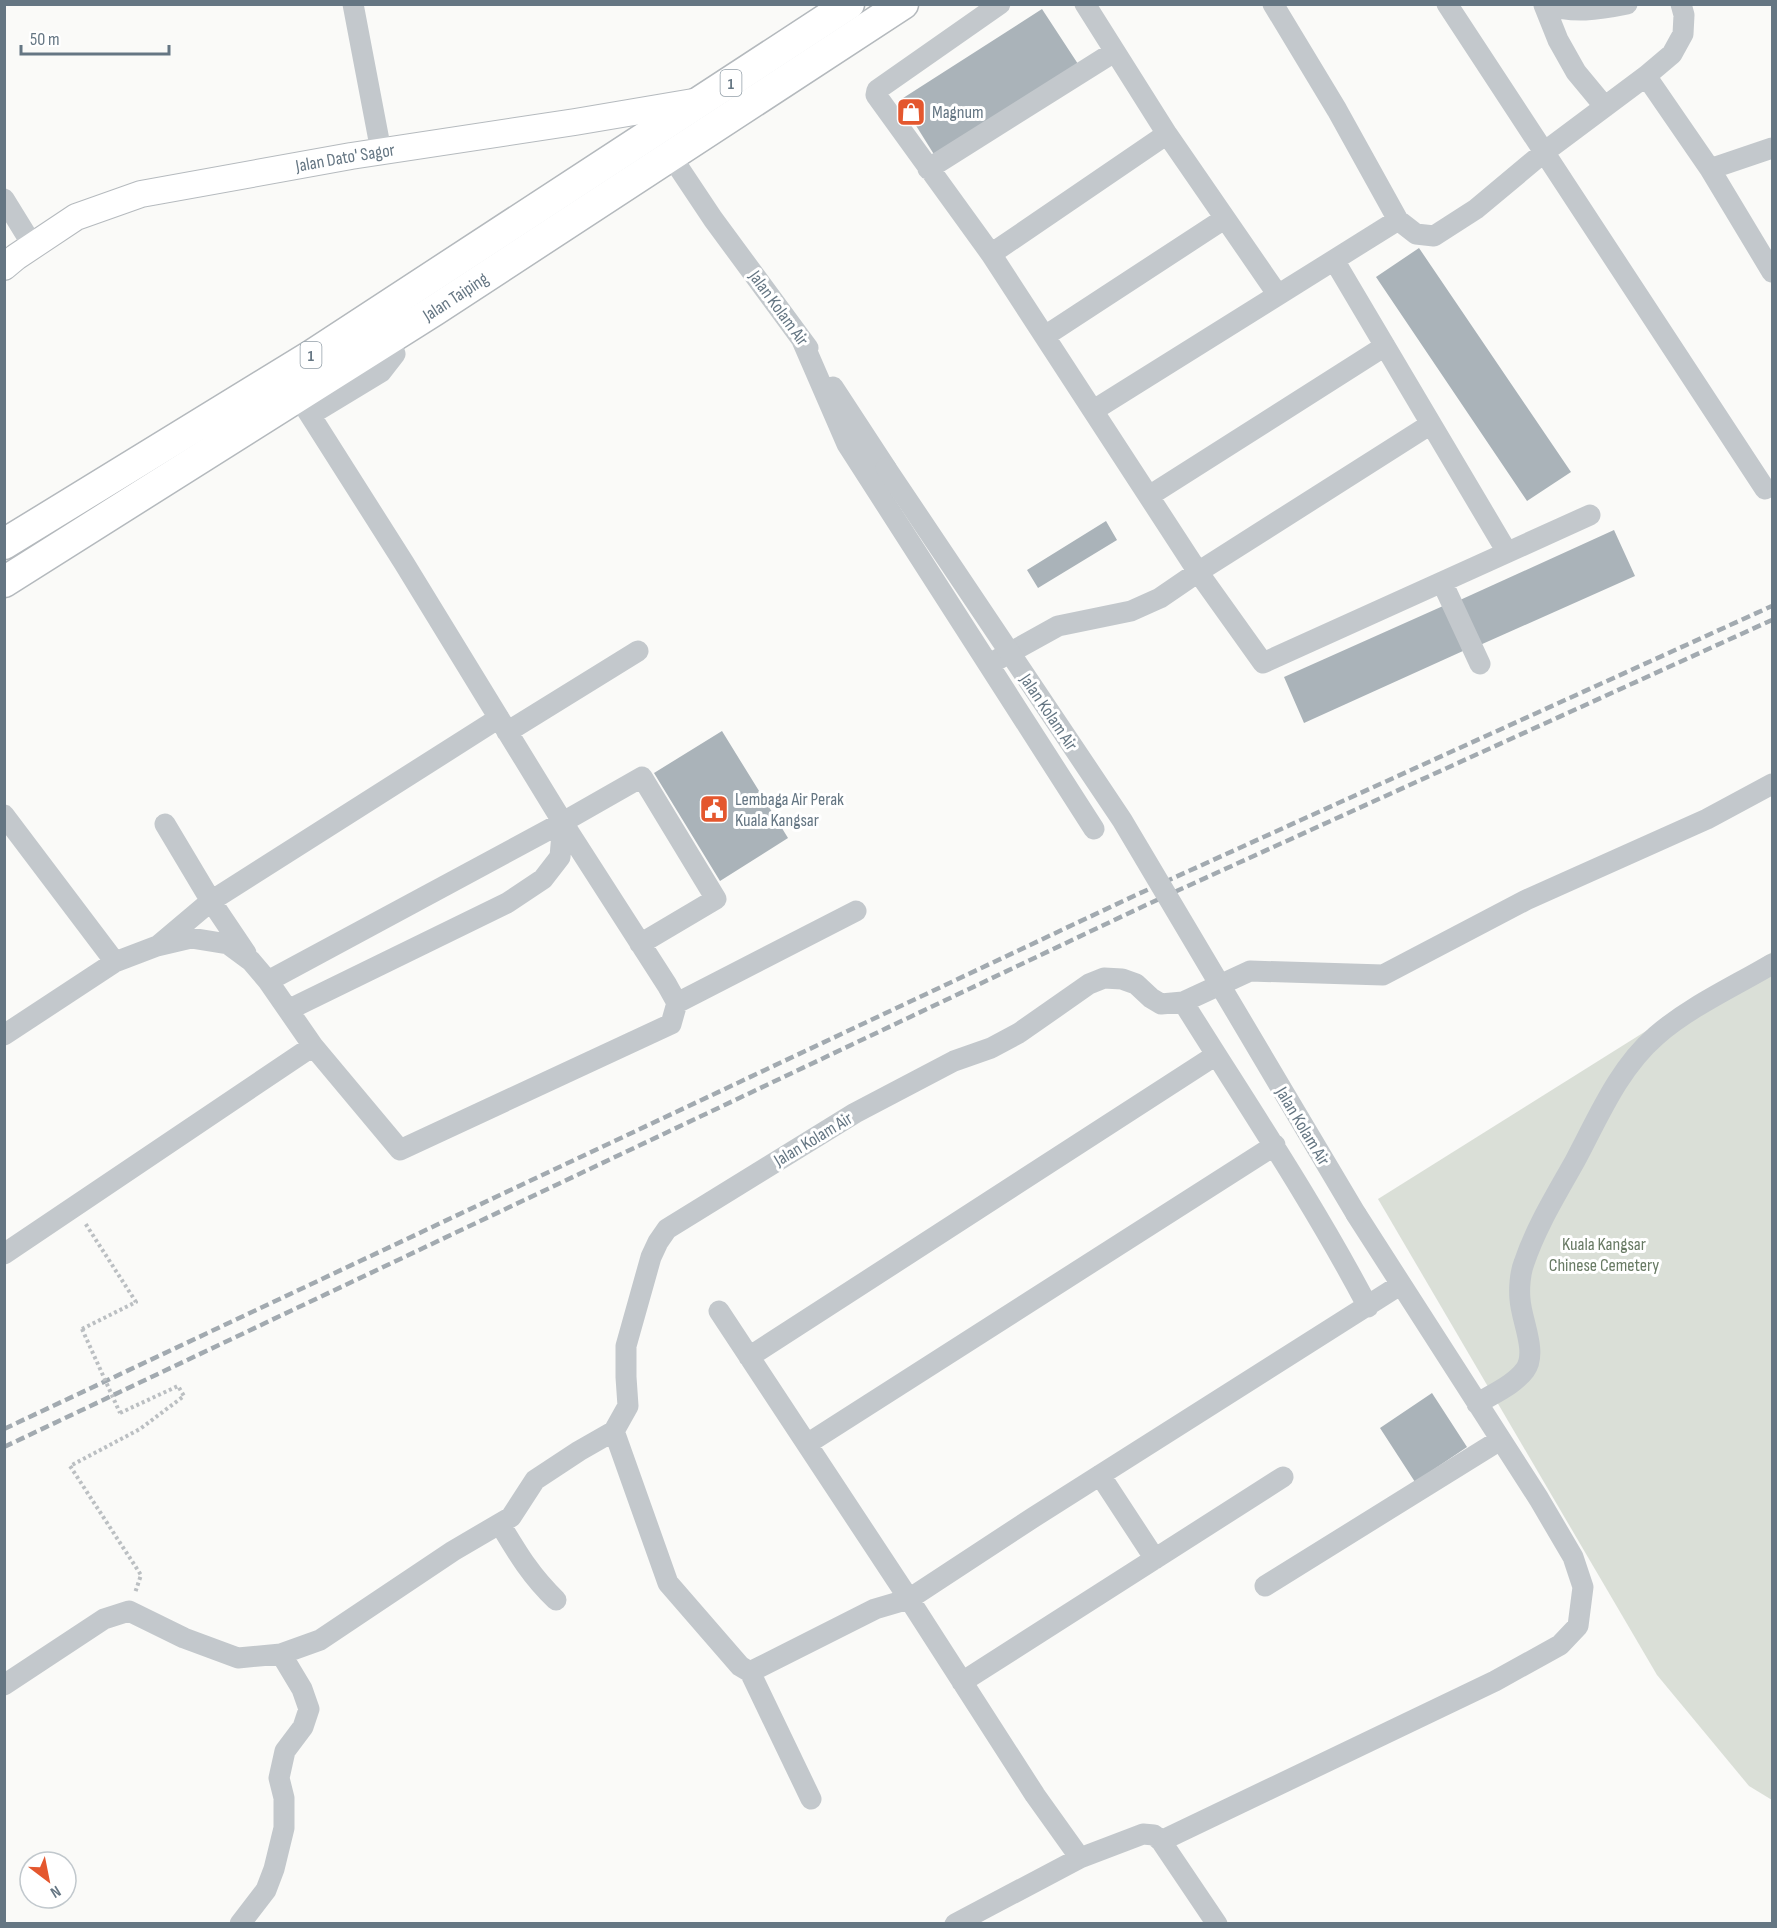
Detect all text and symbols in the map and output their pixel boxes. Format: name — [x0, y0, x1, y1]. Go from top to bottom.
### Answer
scale bar — [21, 18, 170, 56]
text: 50 m — [30, 29, 60, 50]
road number: 1 — [720, 70, 742, 96]
shop icon: Magnum — [895, 96, 927, 128]
place label: Magnum — [932, 102, 984, 123]
street label: Jalan Dato' Sagor — [293, 140, 396, 177]
street label: Jalan Kolam Air — [744, 266, 813, 350]
street label: Jalan Taiping — [418, 268, 492, 327]
road number: 1 — [300, 342, 322, 368]
street label: Jalan Kolam Air — [1015, 669, 1082, 754]
place label: Lembaga Air Perak Kuala Kangsar — [735, 789, 844, 831]
public building icon: Lembaga Air Perak Kuala Kangsar — [698, 793, 730, 825]
street label: Jalan Kolam Air — [1270, 1082, 1334, 1169]
street label: Jalan Kolam Air — [769, 1108, 856, 1172]
park label: Kuala Kangsar Chinese Cemetery — [1549, 1234, 1659, 1276]
north arrow — [18, 1850, 78, 1910]
text: N — [46, 1881, 64, 1902]

